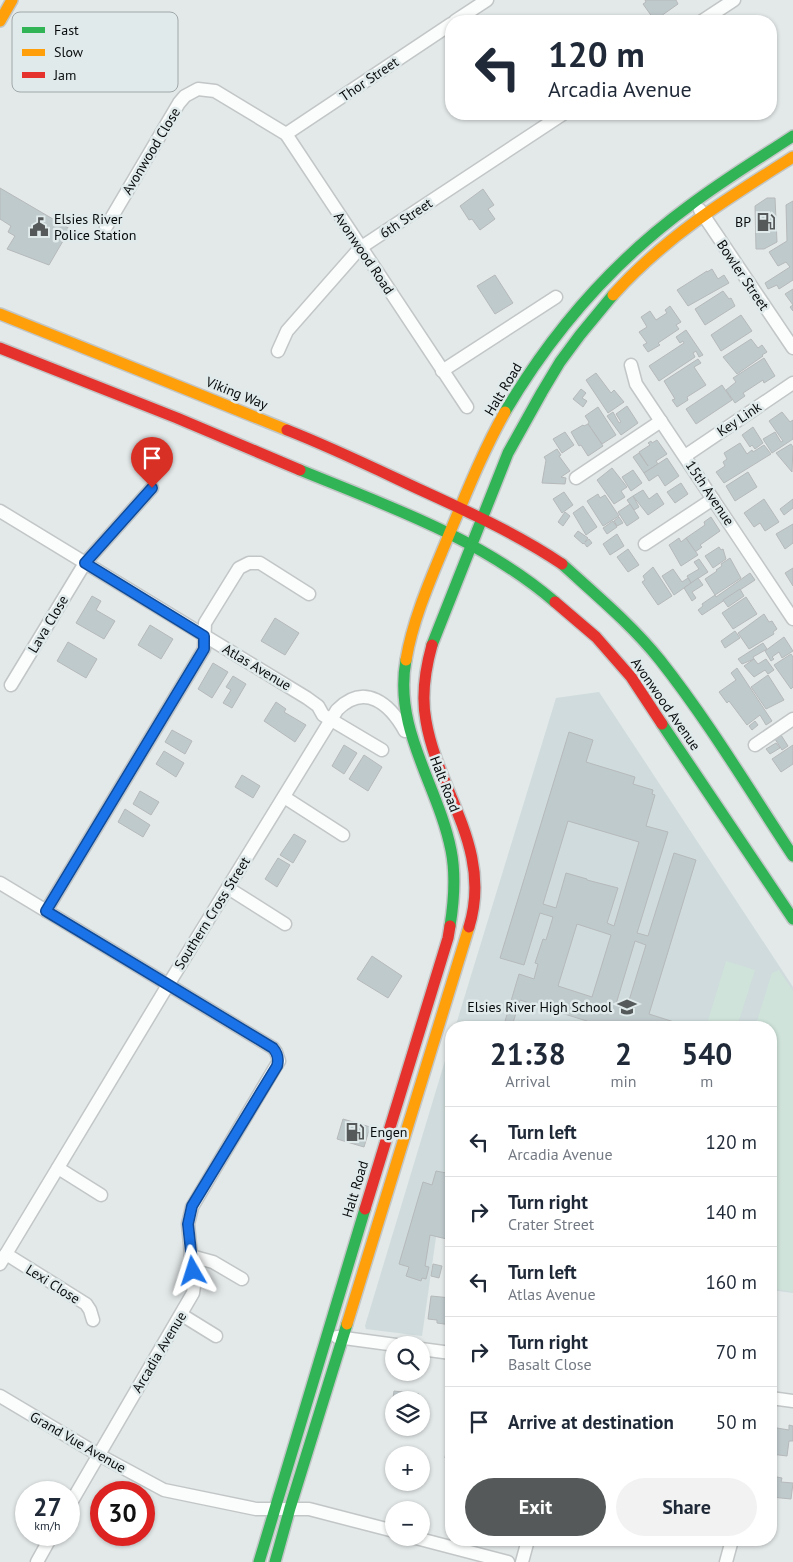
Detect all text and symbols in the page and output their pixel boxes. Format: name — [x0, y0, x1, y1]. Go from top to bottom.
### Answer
legend — [12, 12, 178, 92]
text: Fast — [54, 21, 79, 39]
text: 120 m — [548, 31, 645, 77]
icon: left — [465, 35, 530, 100]
text: Slow — [54, 43, 84, 61]
street label: Thor Street — [336, 53, 402, 105]
text: Jam — [53, 66, 76, 84]
text: Arcadia Avenue — [548, 75, 692, 103]
street label: Avonwood Close — [118, 104, 184, 198]
street label: 6th Street — [376, 194, 436, 242]
street label: Avonwood Road — [330, 208, 398, 298]
place label: Elsies River Police Station — [54, 210, 136, 244]
fuel station icon: BP — [755, 211, 777, 233]
place label: BP — [735, 213, 751, 231]
public building icon: Elsies River Police Station — [28, 216, 50, 238]
street label: Bowler Street — [713, 236, 773, 314]
street label: Halt Road — [480, 359, 526, 419]
street label: Viking Way — [202, 372, 271, 414]
street label: Key Link — [713, 397, 765, 440]
pin — [131, 437, 173, 488]
icon: arrive — [138, 444, 166, 472]
street label: 15th Avenue — [682, 457, 738, 529]
street label: Lava Close — [24, 592, 72, 656]
street label: Atlas Avenue — [220, 640, 294, 694]
street label: Avonwood Avenue — [627, 654, 705, 754]
street label: Halt Road — [426, 753, 464, 815]
street label: Southern Cross Street — [170, 853, 254, 973]
school or university icon: Elsies River High School — [616, 996, 638, 1018]
place label: Elsies River High School — [467, 998, 612, 1016]
text: 21:38 — [490, 1034, 566, 1073]
text: 2 — [615, 1034, 632, 1073]
text: 540 — [681, 1034, 732, 1073]
text: Arrival — [505, 1071, 550, 1091]
text: min — [611, 1071, 637, 1091]
text: m — [700, 1071, 713, 1091]
text: Turn left — [508, 1120, 577, 1144]
fuel station icon: Engen — [344, 1121, 366, 1143]
place label: Engen — [370, 1123, 407, 1141]
icon: left — [465, 1128, 493, 1156]
text: 120 m — [705, 1130, 757, 1154]
text: Arcadia Avenue — [508, 1144, 613, 1164]
street label: Halt Road — [338, 1158, 372, 1220]
text: Turn right — [508, 1190, 588, 1214]
icon: right — [465, 1198, 493, 1226]
text: 140 m — [705, 1200, 757, 1224]
text: Crater Street — [508, 1214, 594, 1234]
position arrow — [166, 1244, 218, 1296]
street label: Lexi Close — [23, 1260, 83, 1308]
text: Turn left — [508, 1260, 577, 1284]
icon: left — [465, 1268, 493, 1296]
text: 160 m — [705, 1270, 757, 1294]
text: Atlas Avenue — [508, 1284, 596, 1304]
street label: Arcadia Avenue — [128, 1308, 190, 1396]
text: Turn right — [508, 1330, 588, 1354]
map controls — [385, 1336, 430, 1546]
button: search — [385, 1336, 430, 1381]
icon: right — [465, 1338, 493, 1366]
text: 70 m — [716, 1340, 757, 1364]
text: Basalt Close — [508, 1354, 592, 1374]
button: layers — [385, 1391, 430, 1436]
street label: Grand Vue Avenue — [27, 1407, 129, 1477]
icon: arrive — [465, 1408, 493, 1436]
text: Arrive at destination — [508, 1410, 674, 1434]
text: 50 m — [716, 1410, 757, 1434]
button: + — [385, 1446, 430, 1491]
button: Exit — [465, 1478, 606, 1536]
button: Share — [616, 1478, 757, 1536]
speed limit sign: 30 — [90, 1481, 155, 1546]
text: 27 — [33, 1491, 62, 1523]
button: − — [385, 1501, 430, 1546]
text: km/h — [34, 1518, 61, 1533]

